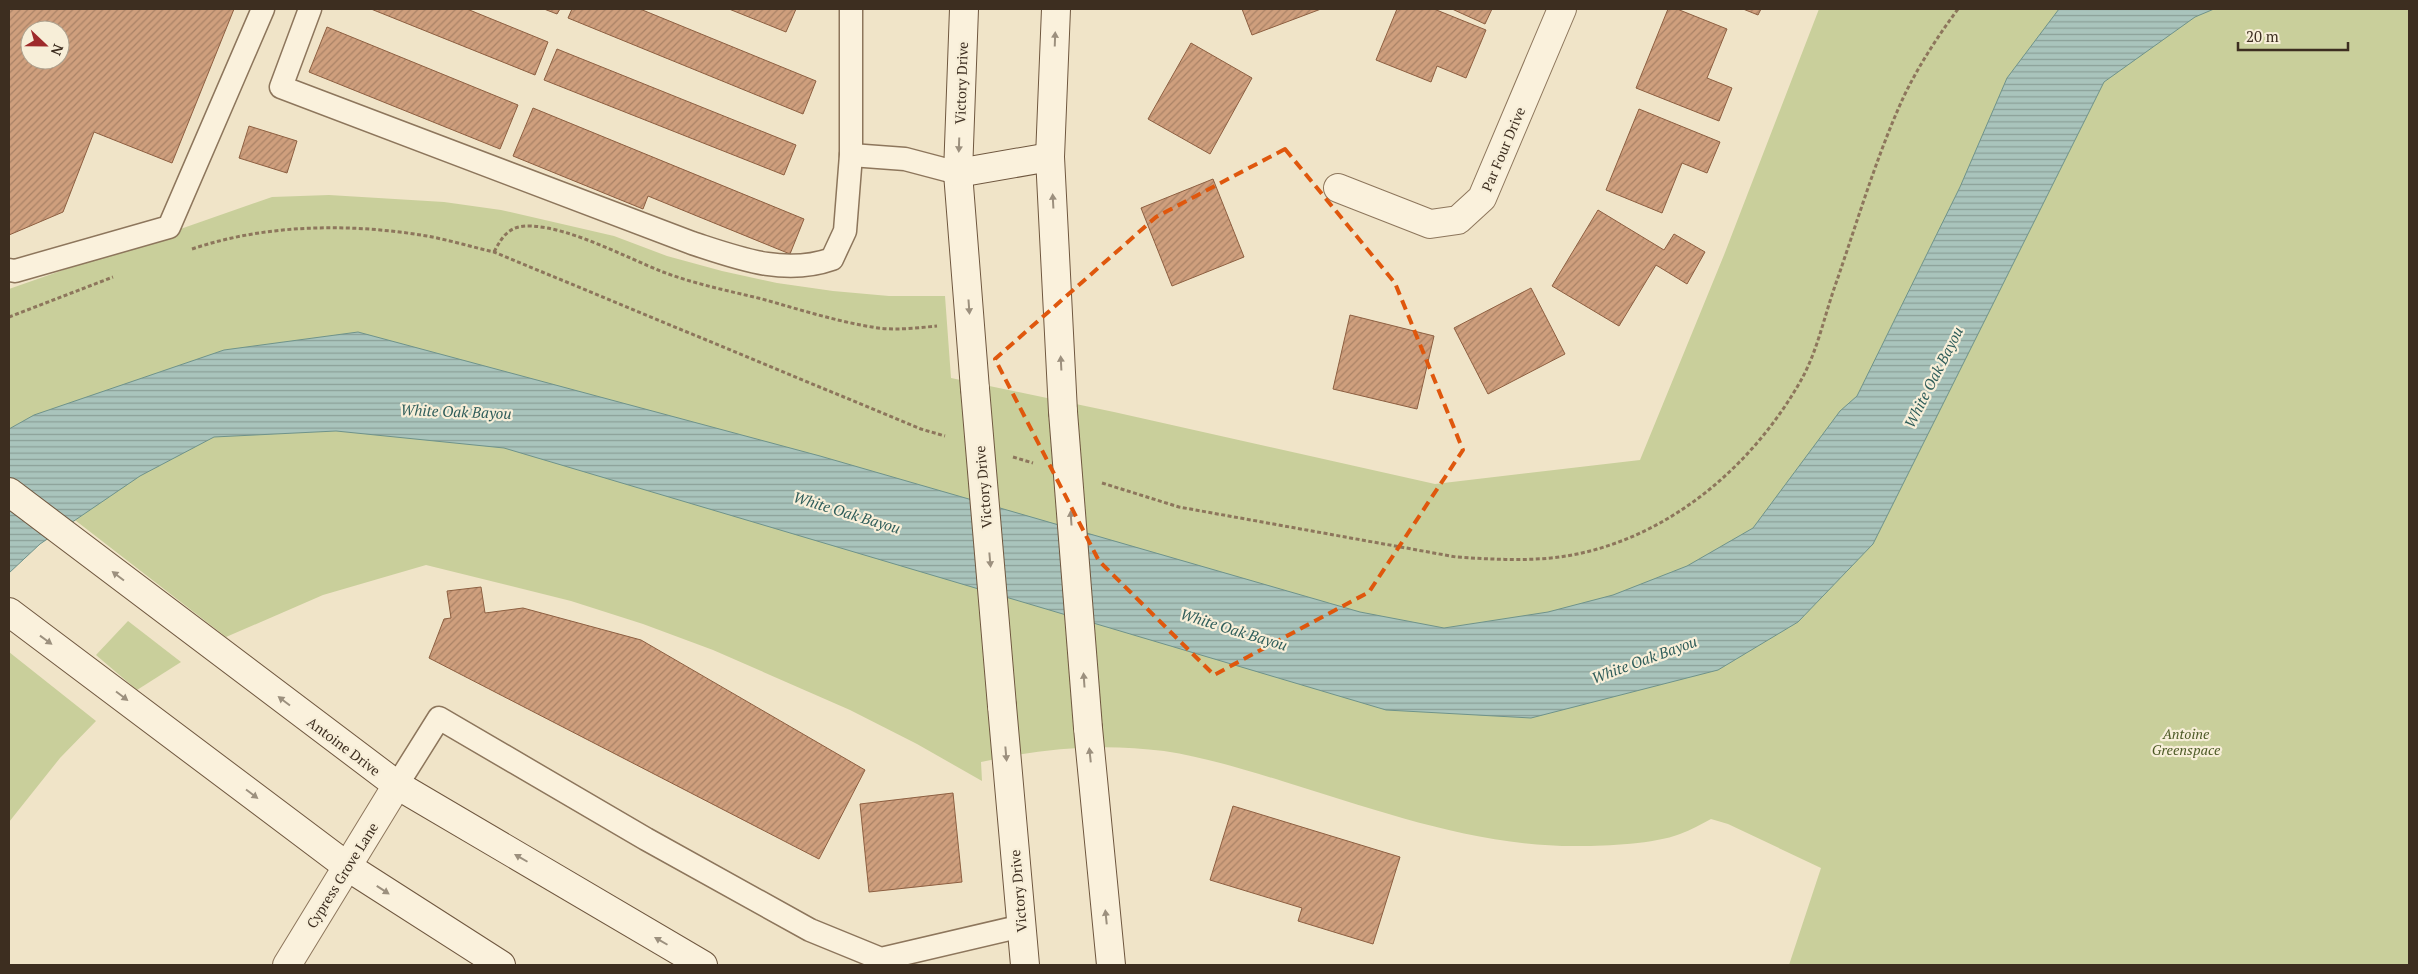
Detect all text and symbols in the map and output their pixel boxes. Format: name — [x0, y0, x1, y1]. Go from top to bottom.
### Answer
north arrow — [20, 20, 70, 70]
scale bar — [2238, 20, 2348, 52]
text: 20 m — [2246, 26, 2279, 46]
one-way arrow — [1051, 30, 1059, 46]
street label: Victory Drive — [950, 41, 972, 125]
text: N — [47, 42, 68, 59]
street label: Par Four Drive — [1477, 104, 1529, 194]
one-way arrow — [955, 137, 963, 153]
one-way arrow — [1048, 193, 1056, 209]
one-way arrow — [965, 299, 973, 315]
water label: White Oak Bayou — [1899, 323, 1967, 431]
one-way arrow — [1056, 355, 1064, 371]
water label: White Oak Bayou — [400, 399, 512, 423]
street label: Victory Drive — [970, 445, 996, 529]
water label: White Oak Bayou — [791, 486, 903, 538]
one-way arrow — [1067, 509, 1075, 525]
one-way arrow — [986, 552, 994, 568]
one-way arrow — [112, 571, 125, 582]
water label: White Oak Bayou — [1178, 603, 1290, 655]
water label: White Oak Bayou — [1588, 631, 1700, 687]
one-way arrow — [39, 634, 52, 645]
one-way arrow — [1080, 671, 1088, 687]
one-way arrow — [115, 691, 128, 702]
one-way arrow — [277, 696, 291, 706]
street label: Antoine Drive — [303, 712, 385, 780]
park label: Antoine Greenspace — [2152, 724, 2221, 759]
one-way arrow — [1002, 746, 1010, 762]
one-way arrow — [1086, 747, 1094, 763]
one-way arrow — [245, 789, 259, 799]
street label: Cypress Grove Lane — [302, 818, 382, 932]
street label: Victory Drive — [1005, 849, 1031, 933]
one-way arrow — [515, 854, 528, 863]
one-way arrow — [377, 885, 390, 894]
one-way arrow — [1102, 908, 1110, 924]
one-way arrow — [655, 936, 668, 945]

